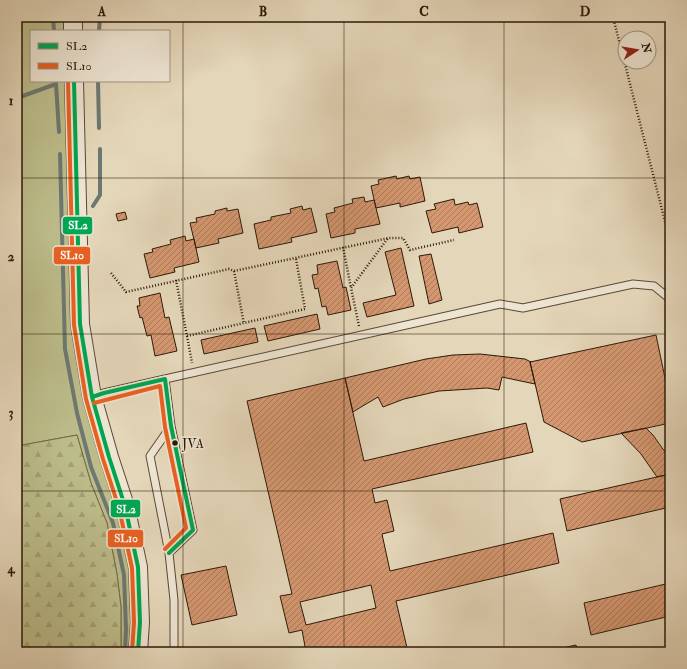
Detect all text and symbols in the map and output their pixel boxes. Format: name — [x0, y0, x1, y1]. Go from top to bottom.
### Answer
text: A — [97, 4, 107, 20]
text: B — [259, 4, 267, 20]
text: C — [419, 4, 429, 20]
text: D — [580, 4, 591, 20]
legend — [30, 30, 170, 82]
north arrow — [617, 30, 657, 70]
text: SL2 — [66, 39, 87, 54]
text: N — [639, 41, 654, 55]
text: SL10 — [66, 59, 92, 74]
text: 1 — [9, 93, 14, 109]
line badge: SL2 — [62, 216, 93, 235]
text: SL2 — [68, 219, 88, 232]
line badge: SL10 — [53, 246, 91, 265]
text: 2 — [8, 249, 15, 265]
text: SL10 — [60, 249, 84, 262]
text: 3 — [9, 405, 14, 421]
place label: JVA — [181, 436, 205, 452]
marker: JVA — [170, 438, 180, 448]
line badge: SL2 — [110, 499, 141, 518]
text: SL2 — [116, 503, 136, 516]
line badge: SL10 — [107, 529, 144, 548]
text: SL10 — [114, 532, 138, 545]
text: 4 — [6, 561, 15, 577]

